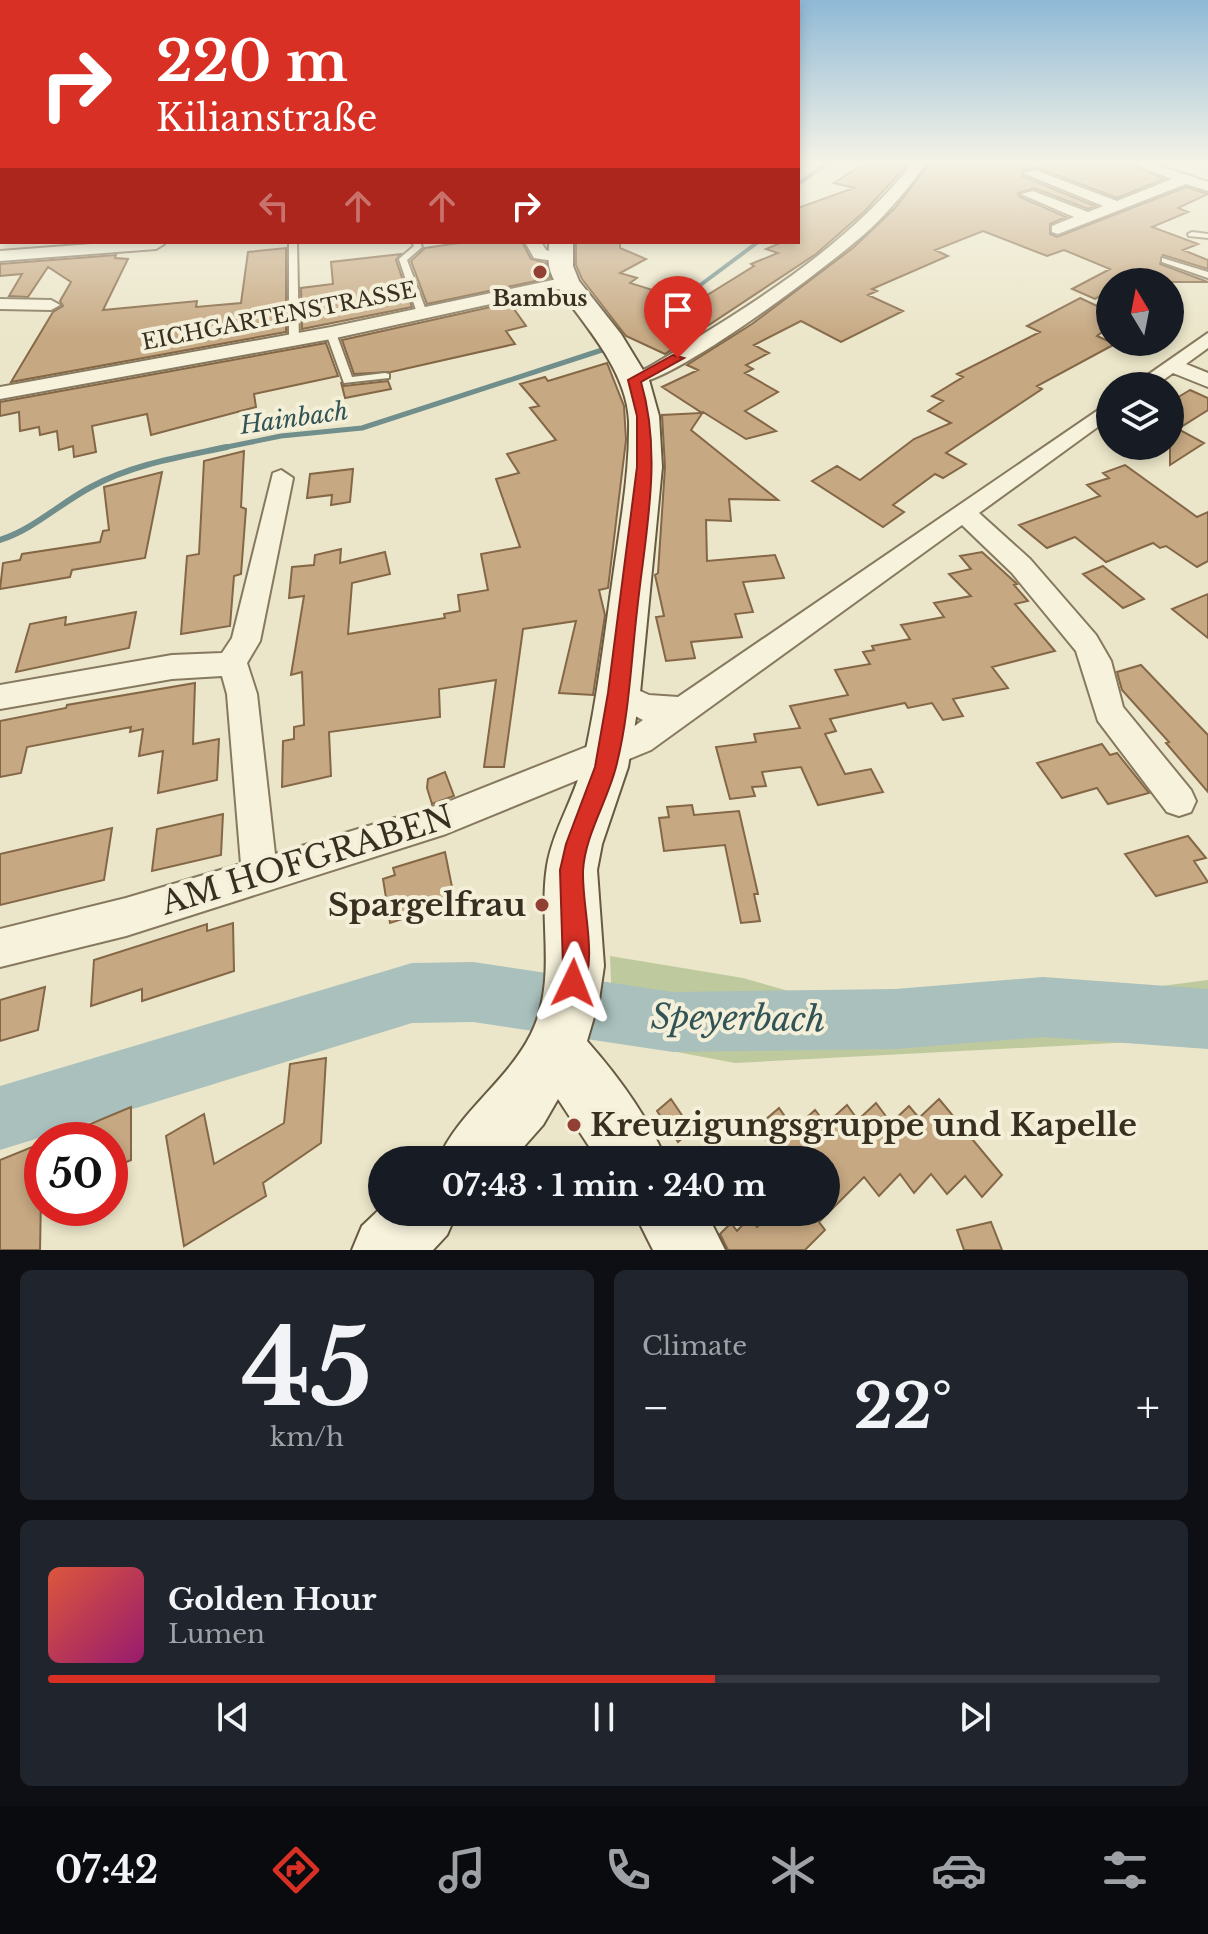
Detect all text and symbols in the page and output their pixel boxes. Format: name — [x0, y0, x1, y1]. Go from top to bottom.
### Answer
text: 220 m — [156, 27, 348, 96]
icon: right — [24, 32, 128, 136]
text: Kilianstraße — [156, 96, 377, 141]
icon: left — [252, 184, 296, 228]
icon: ahead — [336, 184, 380, 228]
icon: ahead — [420, 184, 464, 228]
icon: right — [504, 184, 548, 228]
marker: Bambus — [531, 263, 549, 281]
north arrow — [1096, 268, 1184, 356]
map controls — [1096, 268, 1184, 460]
street label: EICHGARTENSTRASSE — [139, 276, 419, 356]
pin — [644, 276, 712, 358]
place label: Bambus — [492, 285, 588, 312]
icon: arrive — [656, 288, 700, 332]
button: layers — [1096, 372, 1184, 460]
water label: Hainbach — [237, 396, 350, 440]
street label: AM HOFGRABEN — [155, 797, 458, 924]
place label: Spargelfrau — [328, 885, 526, 925]
marker: Spargelfrau — [533, 896, 551, 914]
position arrow — [531, 941, 615, 1025]
water label: Speyerbach — [650, 995, 826, 1041]
place label: Kreuzigungsgruppe und Kapelle — [590, 1105, 1137, 1145]
marker: Kreuzigungsgruppe und Kapelle — [565, 1116, 583, 1134]
speed limit sign: 50 — [24, 1122, 128, 1226]
text: 07:43 · 1 min · 240 m — [442, 1167, 766, 1204]
text: 45 — [242, 1304, 372, 1433]
text: Climate — [642, 1330, 747, 1362]
text: 22° — [854, 1370, 952, 1444]
text: − — [642, 1380, 670, 1435]
text: + — [1136, 1380, 1160, 1435]
text: km/h — [270, 1421, 344, 1453]
text: Golden Hour — [168, 1581, 377, 1618]
text: Lumen — [168, 1618, 265, 1650]
icon: previous — [211, 1695, 255, 1739]
icon: pause — [582, 1695, 626, 1739]
icon: next — [953, 1695, 997, 1739]
icon: directions — [268, 1842, 324, 1898]
icon: music — [434, 1842, 490, 1898]
icon: phone — [600, 1842, 656, 1898]
icon: climate — [765, 1842, 821, 1898]
icon: car — [931, 1842, 987, 1898]
icon: filters — [1097, 1842, 1153, 1898]
text: 07:42 — [55, 1848, 158, 1893]

